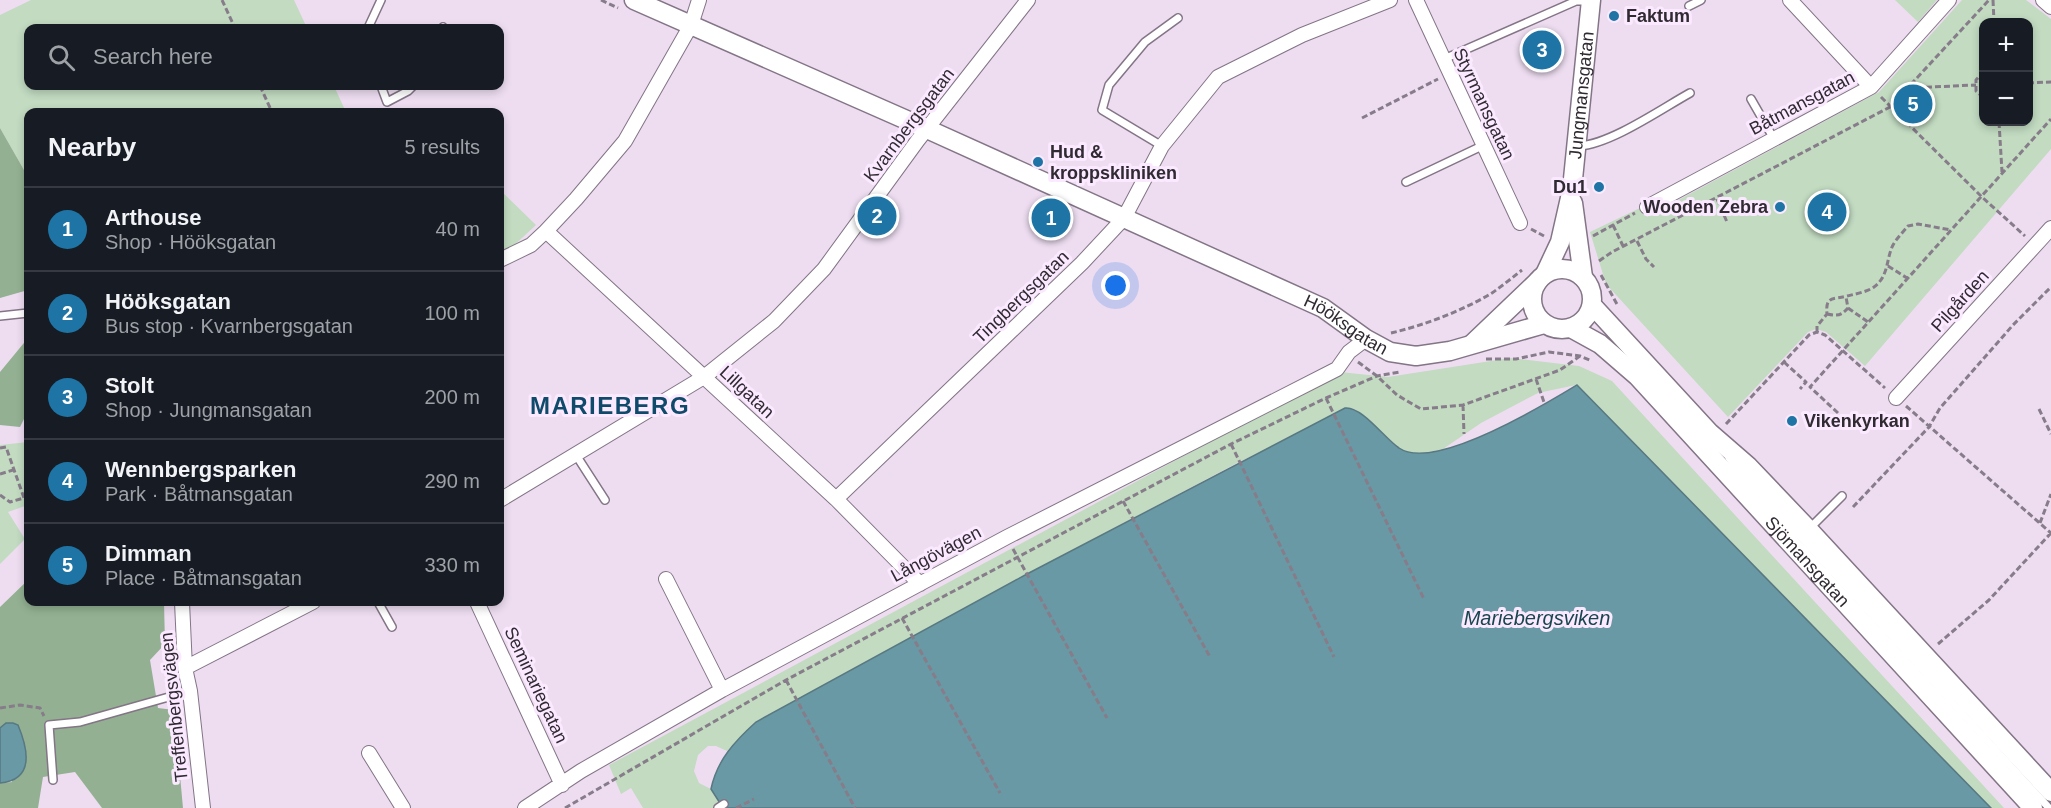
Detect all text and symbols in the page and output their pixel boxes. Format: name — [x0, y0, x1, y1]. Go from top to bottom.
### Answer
place label: Faktum — [1626, 6, 1690, 26]
marker: Faktum — [1607, 9, 1621, 23]
map controls — [1979, 18, 2033, 126]
button: + — [1979, 18, 2033, 72]
search box — [24, 24, 504, 90]
pin: 3 — [1522, 28, 1562, 72]
street label: Jungmansgatan — [1565, 30, 1598, 160]
icon: search — [45, 41, 78, 74]
text: Search here — [93, 44, 213, 69]
street label: Styrmansgatan — [1449, 45, 1519, 163]
street label: Kvarnbergsgatan — [860, 64, 958, 186]
street label: Båtmansgatan — [1746, 67, 1858, 139]
button: − — [1979, 72, 2033, 126]
pin: 5 — [1894, 82, 1932, 126]
text: Nearby — [48, 132, 136, 162]
text: 5 results — [404, 136, 480, 158]
place label: Hud & kroppskliniken — [1050, 142, 1177, 183]
marker: Hud & kroppskliniken — [1031, 155, 1045, 169]
place label: Du1 — [1553, 177, 1587, 197]
marker: Du1 — [1592, 180, 1606, 194]
pin: 4 — [1808, 190, 1846, 234]
pin: 2 — [858, 194, 896, 238]
pin: 1 — [1032, 196, 1070, 240]
place label: Wooden Zebra — [1643, 197, 1769, 217]
marker: Wooden Zebra — [1773, 200, 1787, 214]
text: Arthouse — [105, 205, 202, 230]
text: 1 — [62, 218, 73, 240]
text: 40 m — [436, 218, 480, 240]
text: Shop · Hööksgatan — [105, 231, 276, 253]
street label: Tingbergsgatan — [969, 247, 1073, 347]
street label: Pilgården — [1927, 266, 1993, 336]
your location — [1101, 271, 1130, 300]
text: Hööksgatan — [105, 289, 231, 314]
street label: Hööksgatan — [1301, 291, 1391, 359]
text: 2 — [62, 302, 73, 324]
text: 100 m — [424, 302, 480, 324]
text: Bus stop · Kvarnbergsgatan — [105, 315, 353, 337]
street label: Lillgatan — [716, 362, 778, 422]
text: Stolt — [105, 373, 154, 398]
text: 3 — [62, 386, 73, 408]
text: 200 m — [424, 386, 480, 408]
district label: MARIEBERG — [530, 392, 690, 419]
text: Shop · Jungmansgatan — [105, 399, 312, 421]
place label: Vikenkyrkan — [1804, 411, 1910, 431]
marker: Vikenkyrkan — [1785, 414, 1799, 428]
text: Wennbergsparken — [105, 457, 297, 482]
text: 4 — [62, 470, 73, 492]
text: 290 m — [424, 470, 480, 492]
text: Park · Båtmansgatan — [105, 483, 293, 505]
street label: Sjömansgatan — [1761, 513, 1854, 611]
street label: Långövägen — [888, 522, 984, 586]
text: Dimman — [105, 541, 192, 566]
text: 5 — [62, 554, 73, 576]
text: 330 m — [424, 554, 480, 576]
text: Place · Båtmansgatan — [105, 567, 302, 589]
water label: Mariebergsviken — [1464, 607, 1610, 629]
street label: Seminariegatan — [500, 624, 572, 746]
street label: Treffenbergsvägen — [156, 631, 192, 783]

